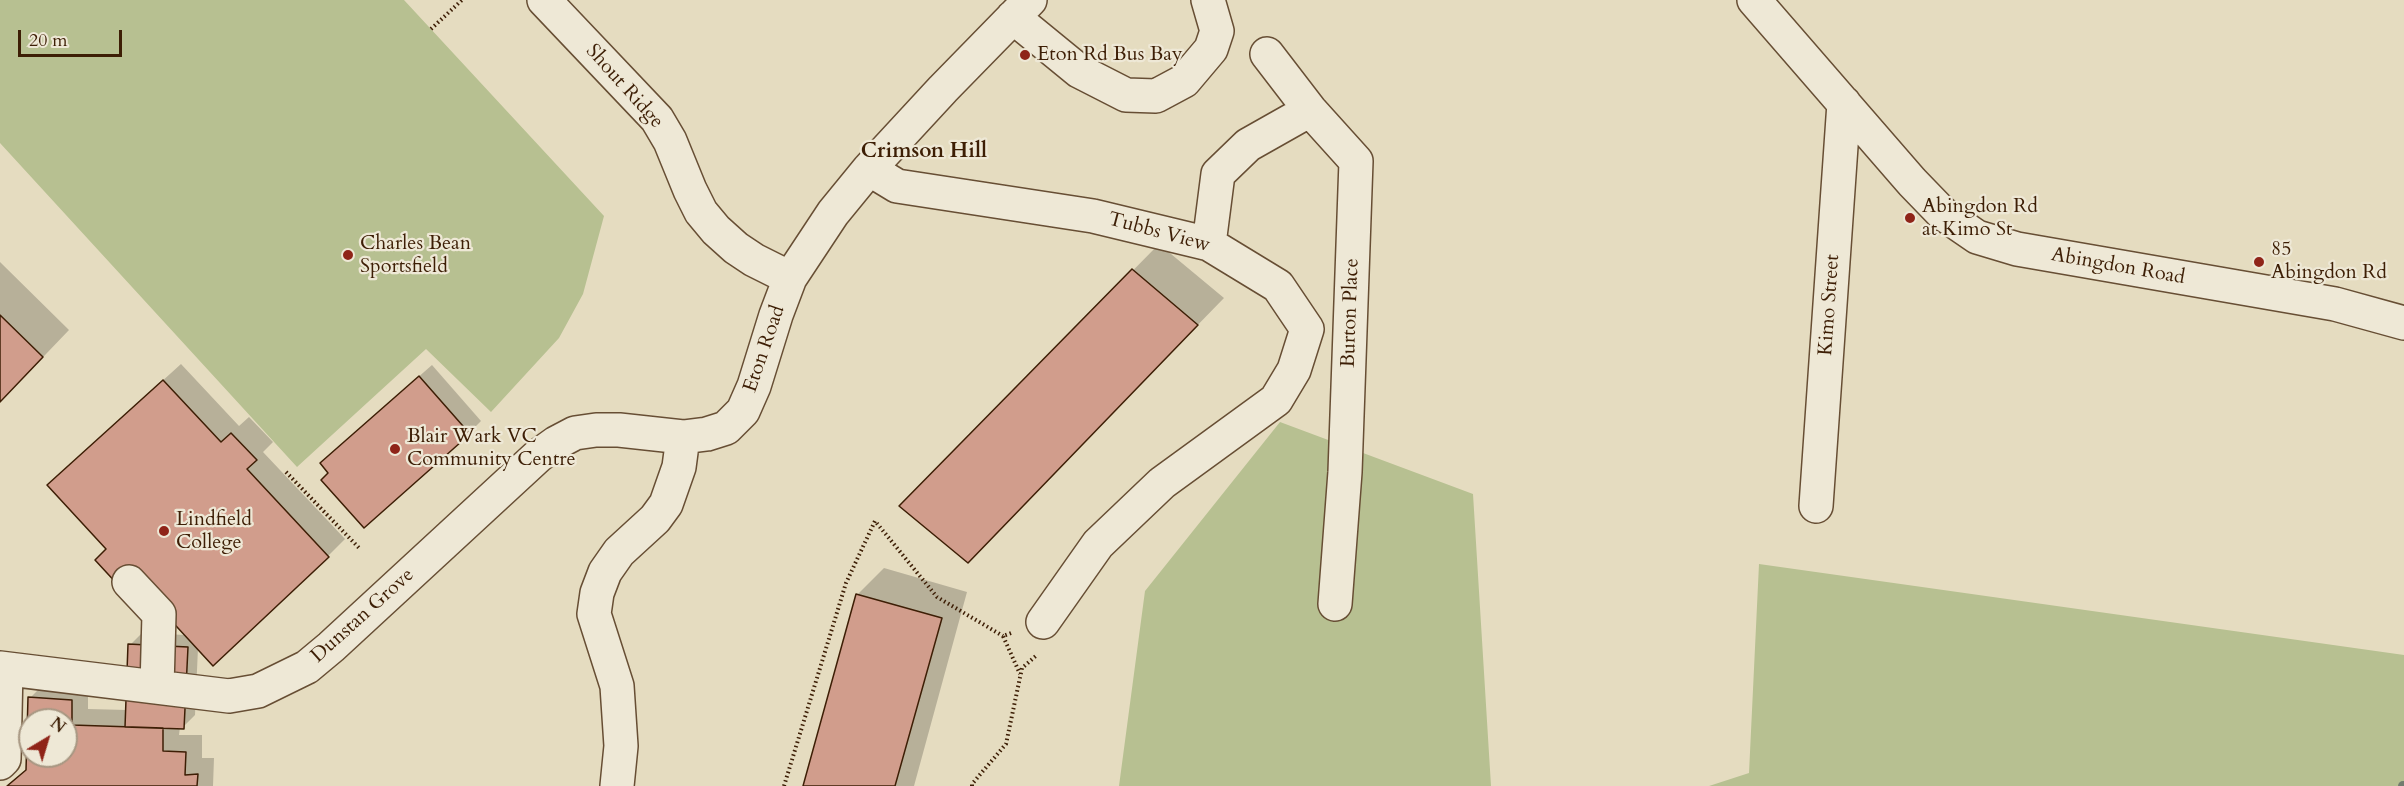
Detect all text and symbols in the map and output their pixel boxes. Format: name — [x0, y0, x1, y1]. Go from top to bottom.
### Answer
scale bar — [21, 18, 124, 56]
text: 20 m — [29, 28, 68, 53]
street label: Shout Ridge — [580, 40, 668, 134]
place label: Eton Rd Bus Bay — [1037, 43, 1183, 67]
marker: Eton Rd Bus Bay — [1018, 48, 1032, 62]
district label: Crimson Hill — [861, 139, 987, 165]
place label: Abingdon Rd at Kimo St — [1922, 195, 2038, 242]
street label: Tubbs View — [1105, 208, 1213, 258]
marker: Abingdon Rd at Kimo St — [1903, 211, 1917, 225]
place label: Charles Bean Sportsfield — [360, 232, 471, 279]
place label: 85 Abingdon Rd — [2271, 238, 2387, 285]
street label: Abingdon Road — [2049, 243, 2187, 291]
marker: Charles Bean Sportsfield — [341, 248, 355, 262]
street label: Kimo Street — [1814, 253, 1846, 357]
marker: 85 Abingdon Rd — [2252, 255, 2266, 269]
street label: Burton Place — [1337, 258, 1365, 368]
street label: Eton Road — [739, 302, 791, 396]
place label: Blair Wark VC Community Centre — [407, 425, 576, 472]
marker: Blair Wark VC Community Centre — [388, 442, 402, 456]
place label: Lindfield College — [176, 508, 252, 555]
marker: Lindfield College — [157, 524, 171, 538]
street label: Dunstan Grove — [307, 564, 419, 668]
north arrow — [18, 708, 78, 768]
text: N — [46, 712, 70, 738]

